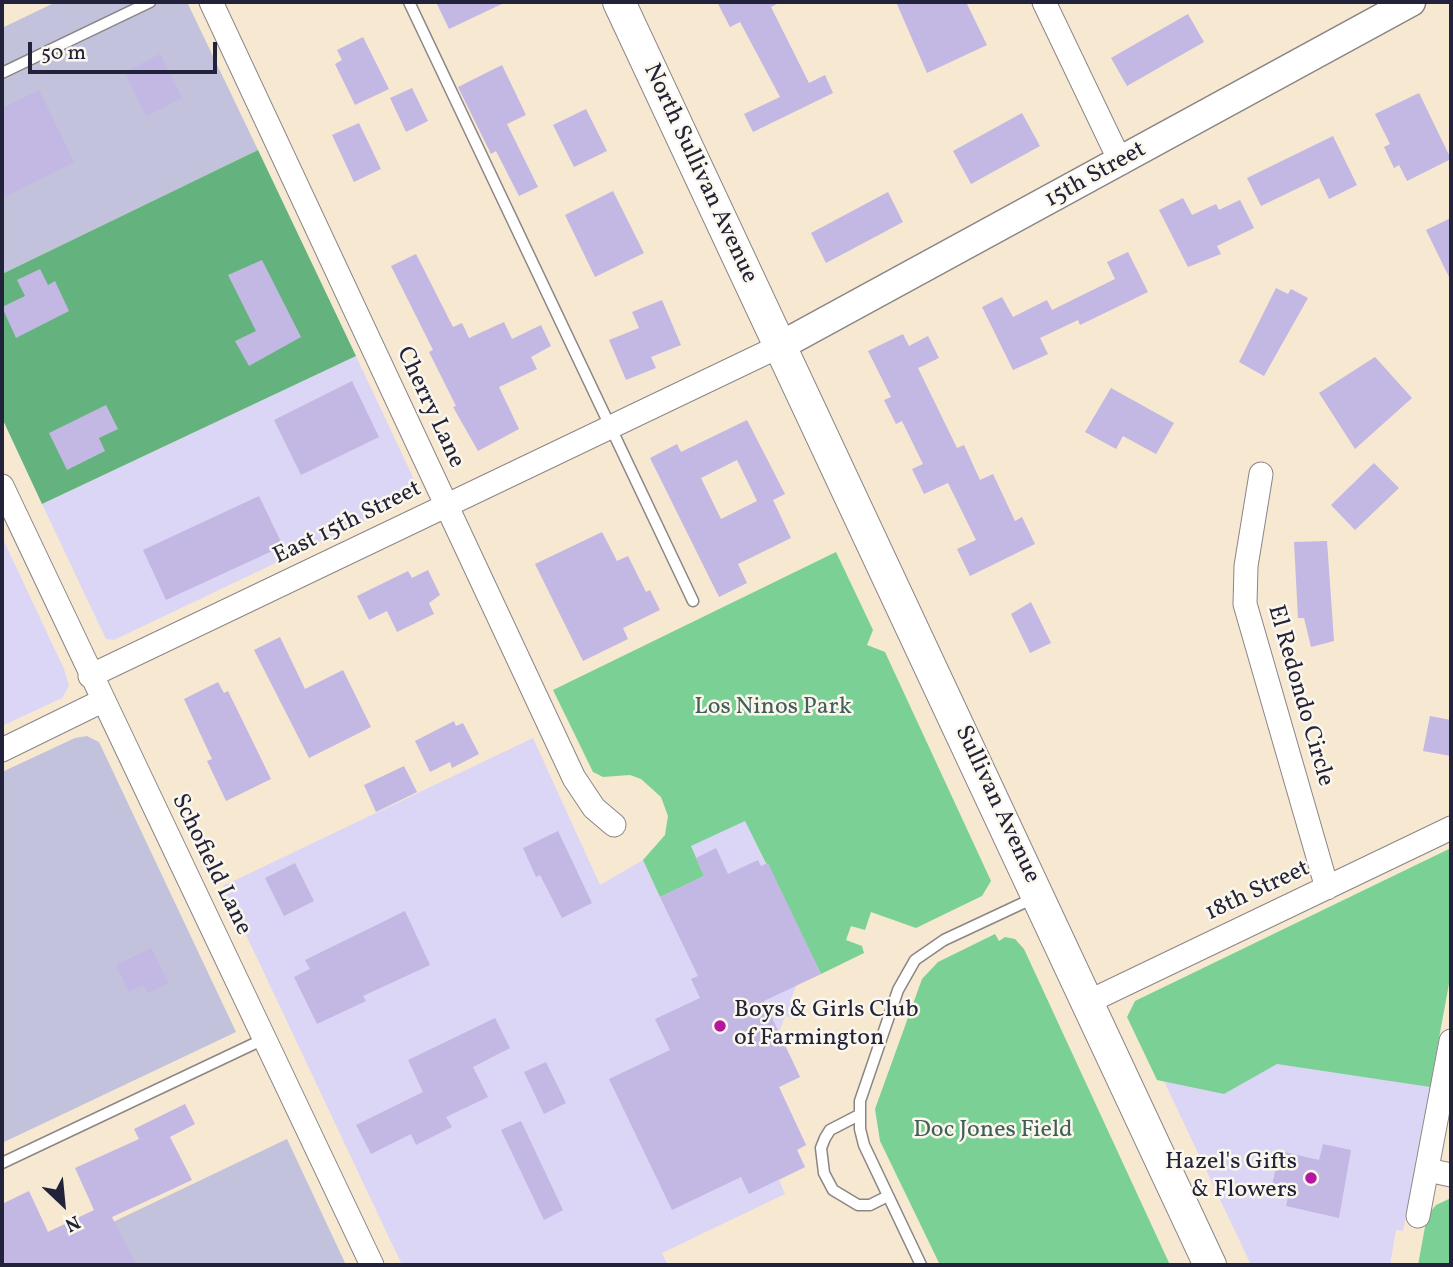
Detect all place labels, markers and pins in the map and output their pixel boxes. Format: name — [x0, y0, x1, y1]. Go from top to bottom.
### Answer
place label: Boys & Girls Club of Farmington — [734, 998, 919, 1054]
marker: Boys & Girls Club of Farmington — [712, 1018, 728, 1034]
place label: Hazel's Gifts & Flowers — [1165, 1150, 1297, 1206]
marker: Hazel's Gifts & Flowers — [1303, 1170, 1319, 1186]

